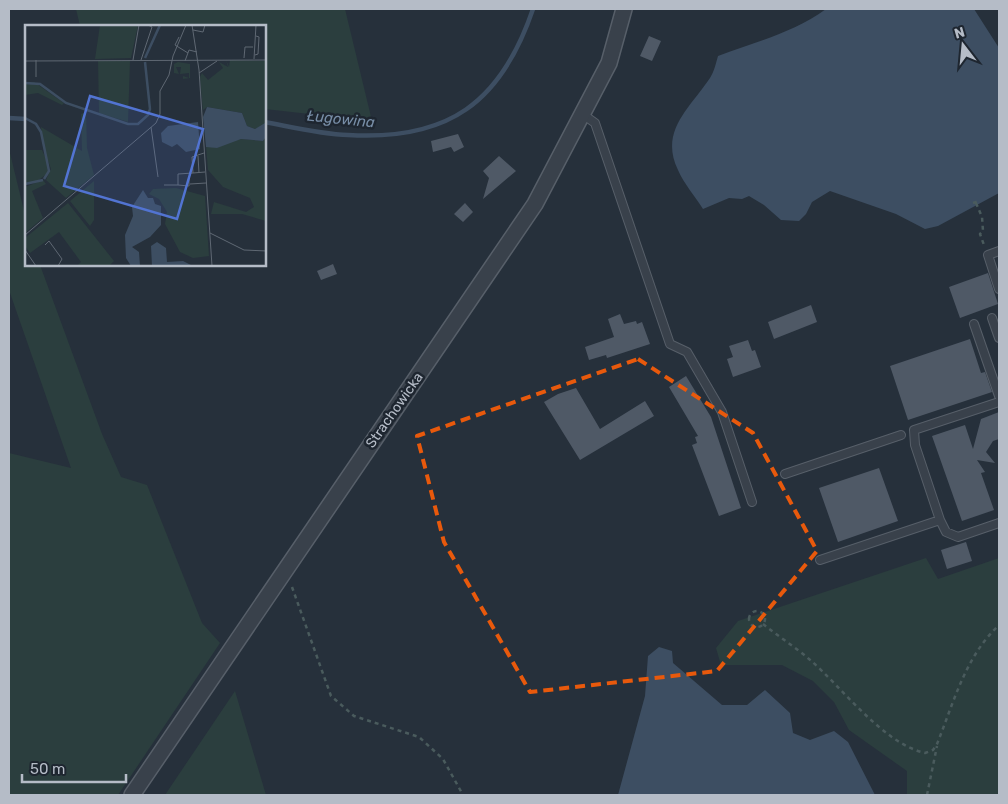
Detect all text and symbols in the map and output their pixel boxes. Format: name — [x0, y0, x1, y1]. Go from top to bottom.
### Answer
north arrow — [938, 20, 988, 70]
text: N — [952, 23, 967, 43]
inset map — [25, 25, 266, 266]
water label: Ługowina — [306, 106, 376, 132]
street label: Strachowicka — [362, 369, 427, 451]
scale bar — [22, 752, 126, 784]
text: 50 m — [30, 760, 65, 778]

